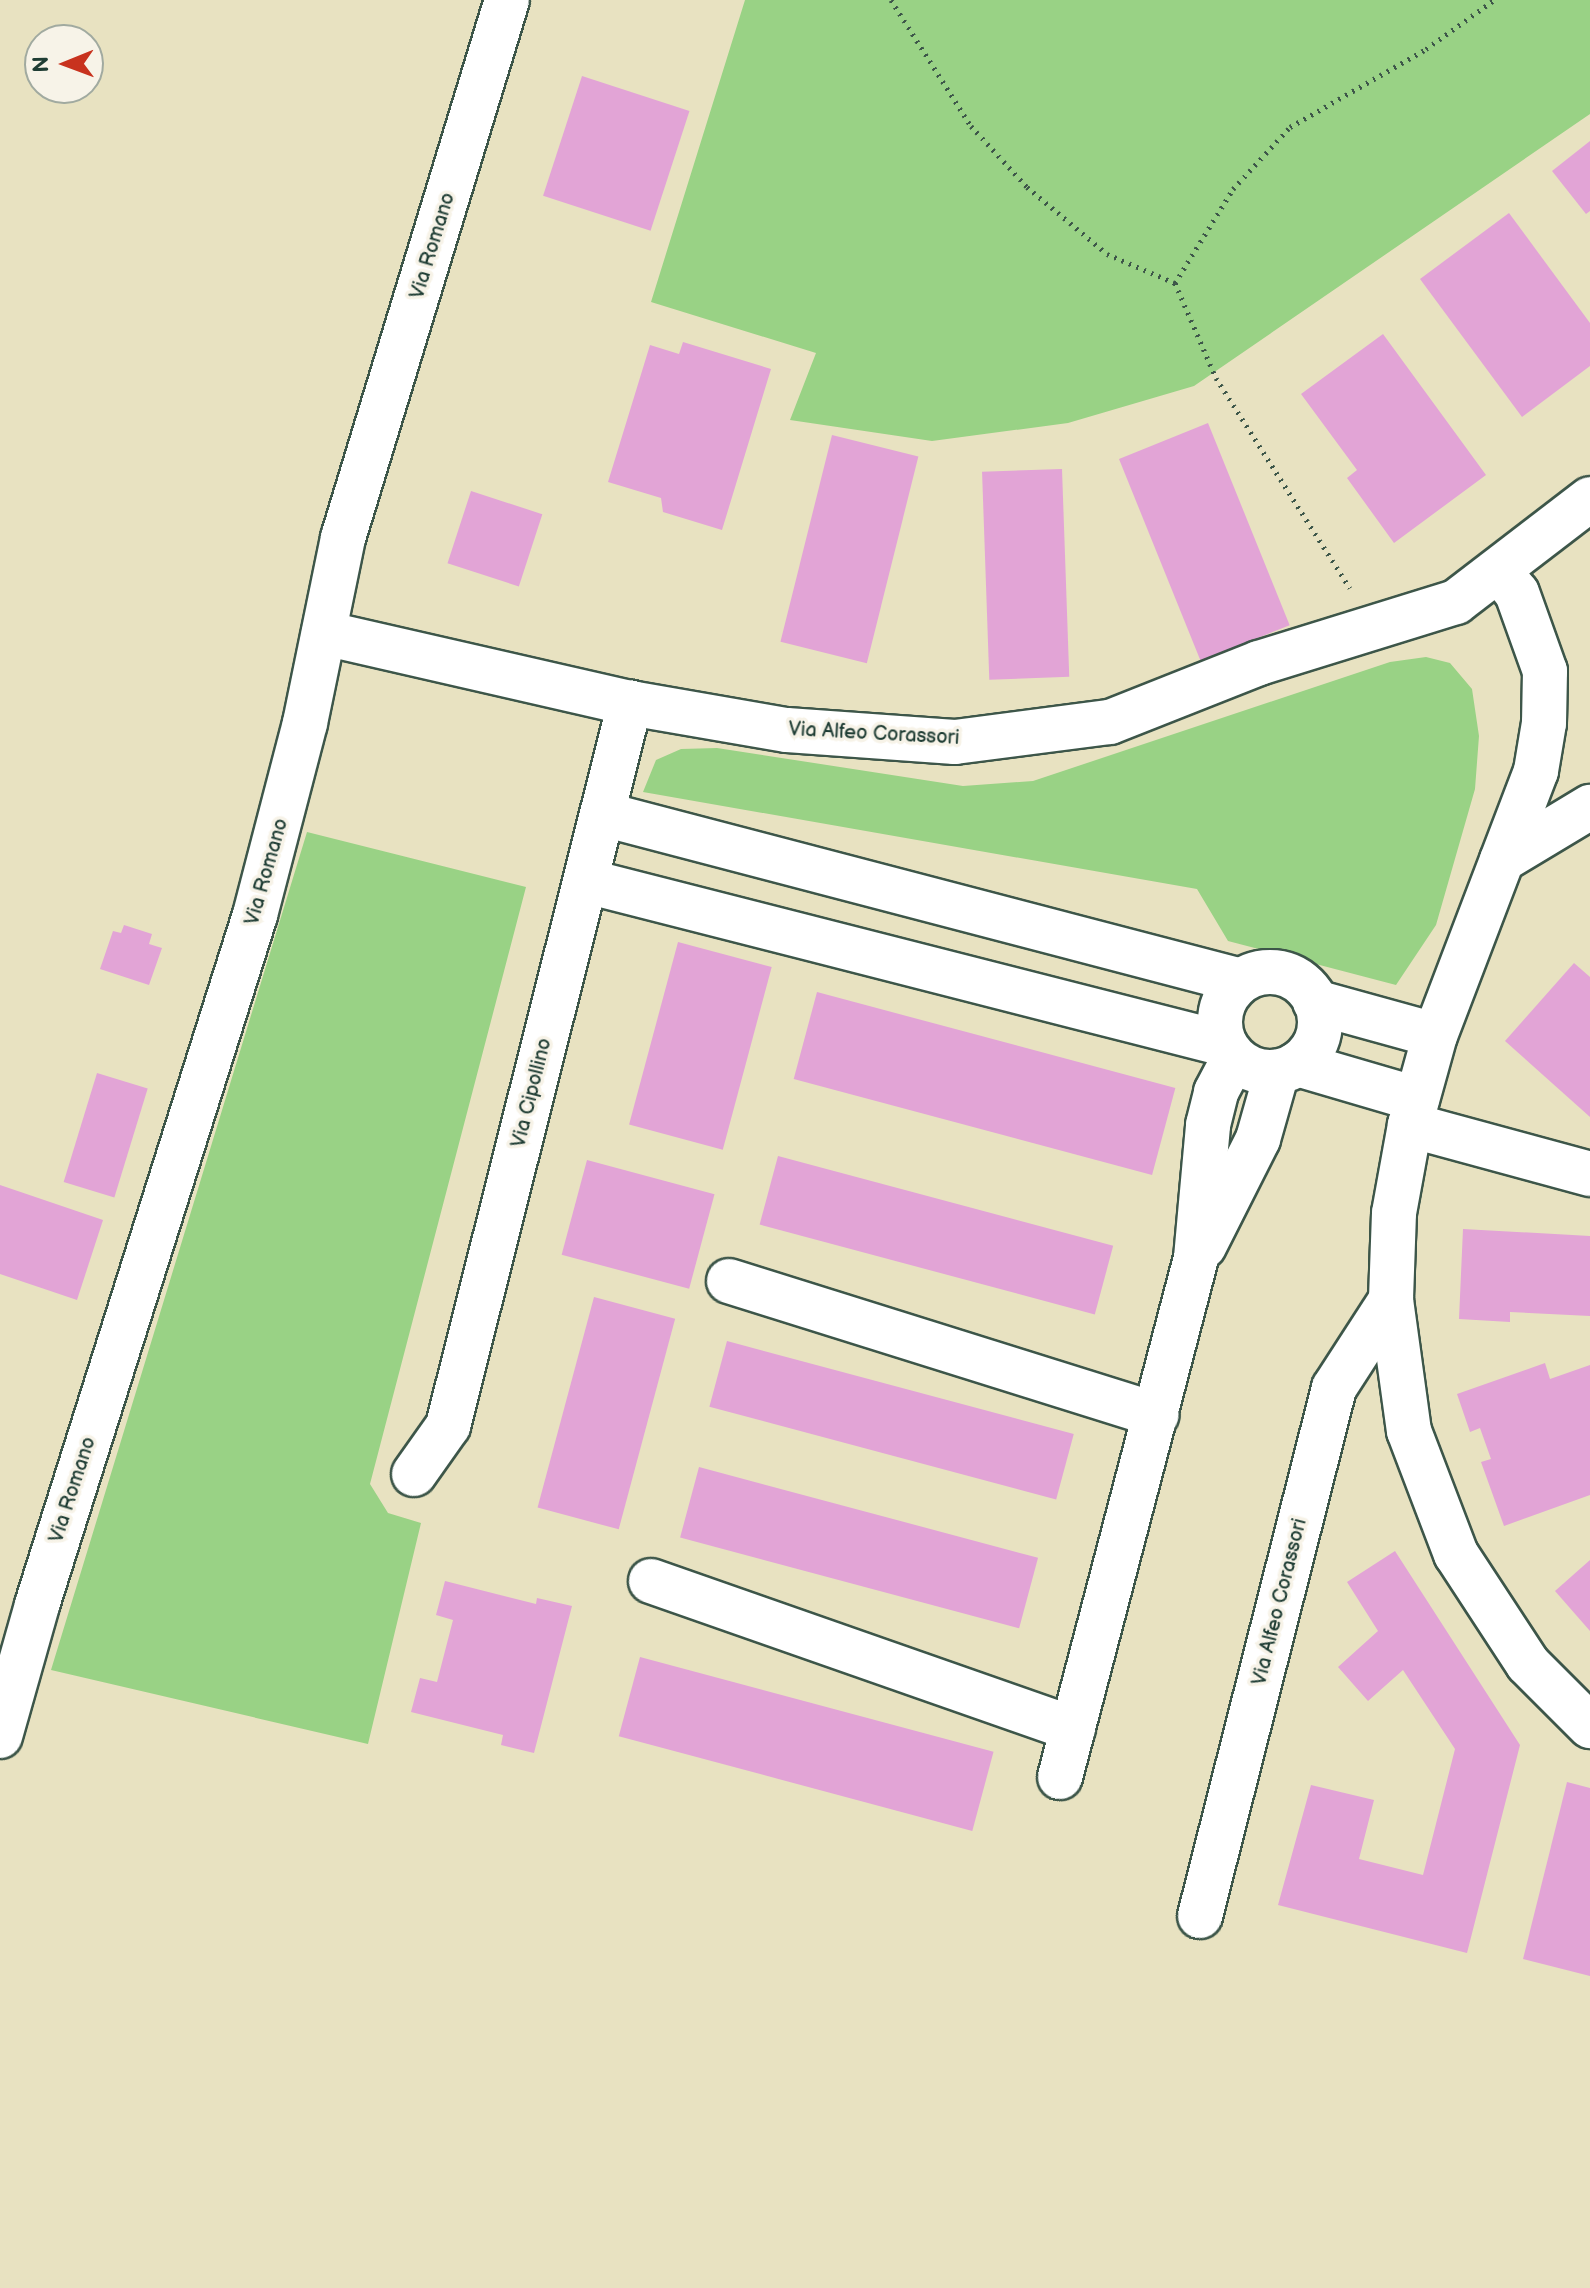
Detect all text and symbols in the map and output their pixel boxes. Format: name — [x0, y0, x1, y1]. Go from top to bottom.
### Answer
north arrow — [24, 24, 104, 104]
text: N — [28, 56, 55, 73]
street label: Via Romano — [405, 190, 461, 302]
street label: Via Alfeo Corassori — [788, 718, 960, 750]
street label: Via Romano — [240, 816, 294, 928]
street label: Via Cipollino — [507, 1036, 557, 1150]
street label: Via Romano — [45, 1434, 101, 1546]
street label: Via Alfeo Corassori — [1248, 1516, 1312, 1688]

